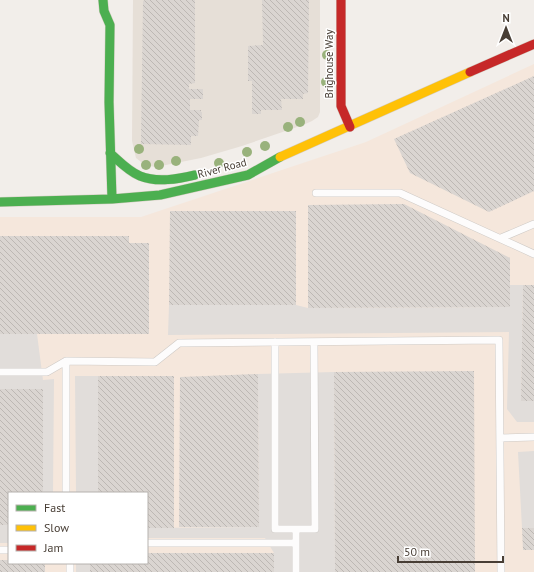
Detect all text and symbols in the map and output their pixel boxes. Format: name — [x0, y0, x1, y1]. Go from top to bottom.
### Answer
north arrow — [486, 8, 526, 48]
text: N — [502, 11, 510, 25]
street label: Brighouse Way — [322, 29, 336, 99]
street label: River Road — [196, 155, 248, 181]
legend — [8, 492, 148, 564]
text: Fast — [44, 500, 65, 515]
text: Slow — [44, 520, 69, 535]
scale bar — [398, 538, 503, 564]
text: Jam — [43, 540, 63, 555]
text: 50 m — [404, 544, 430, 559]

